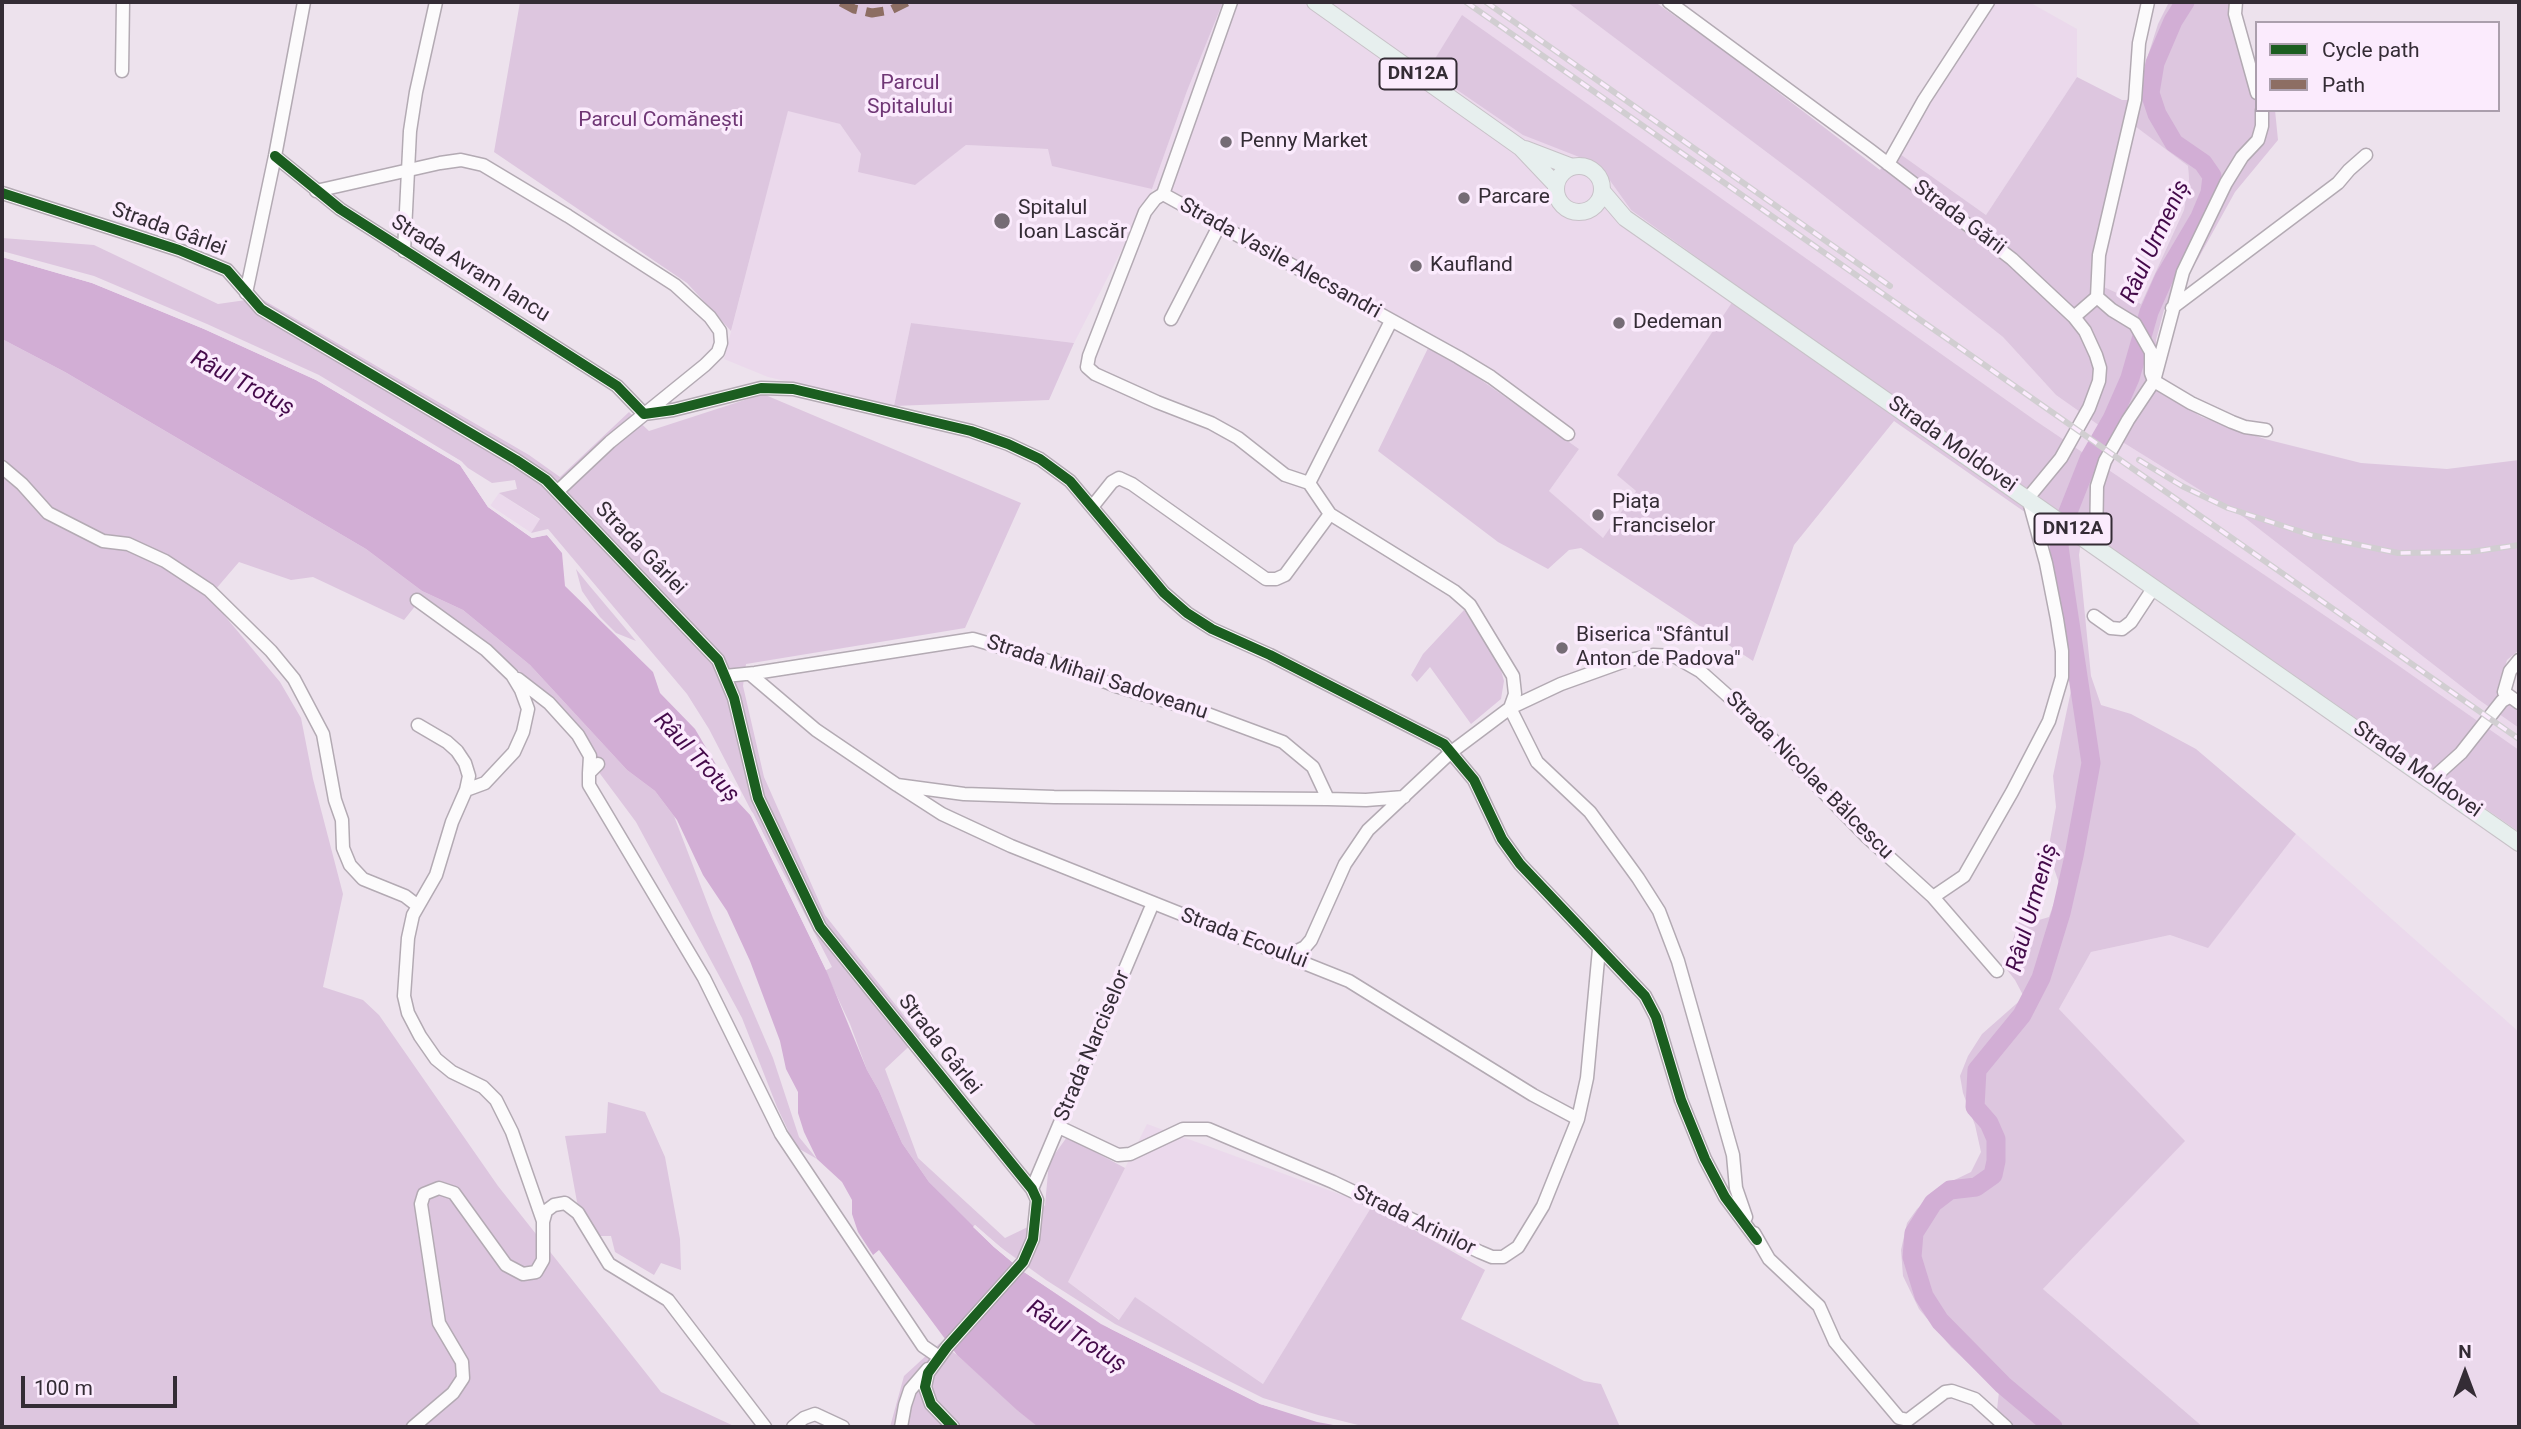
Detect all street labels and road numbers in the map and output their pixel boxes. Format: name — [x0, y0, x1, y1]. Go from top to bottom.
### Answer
road number: DN12A — [1380, 58, 1456, 90]
street label: Strada Gării — [1908, 175, 2010, 261]
street label: Strada Vasile Alecsandri — [1175, 193, 1385, 325]
street label: Strada Gârlei — [108, 198, 230, 262]
street label: Strada Avram Iancu — [386, 210, 554, 328]
street label: Strada Moldovei — [1883, 391, 2021, 499]
street label: Strada Gârlei — [589, 497, 691, 601]
road number: DN12A — [2035, 514, 2112, 544]
street label: Strada Mihail Sadoveanu — [983, 630, 1211, 726]
street label: Strada Nicolae Bălcescu — [1720, 687, 1898, 865]
street label: Strada Moldovei — [2348, 716, 2486, 824]
street label: Strada Ecoului — [1177, 903, 1311, 975]
street label: Strada Narciselor — [1050, 967, 1136, 1125]
street label: Strada Gârlei — [892, 990, 986, 1100]
street label: Strada Arinilor — [1349, 1181, 1479, 1261]

